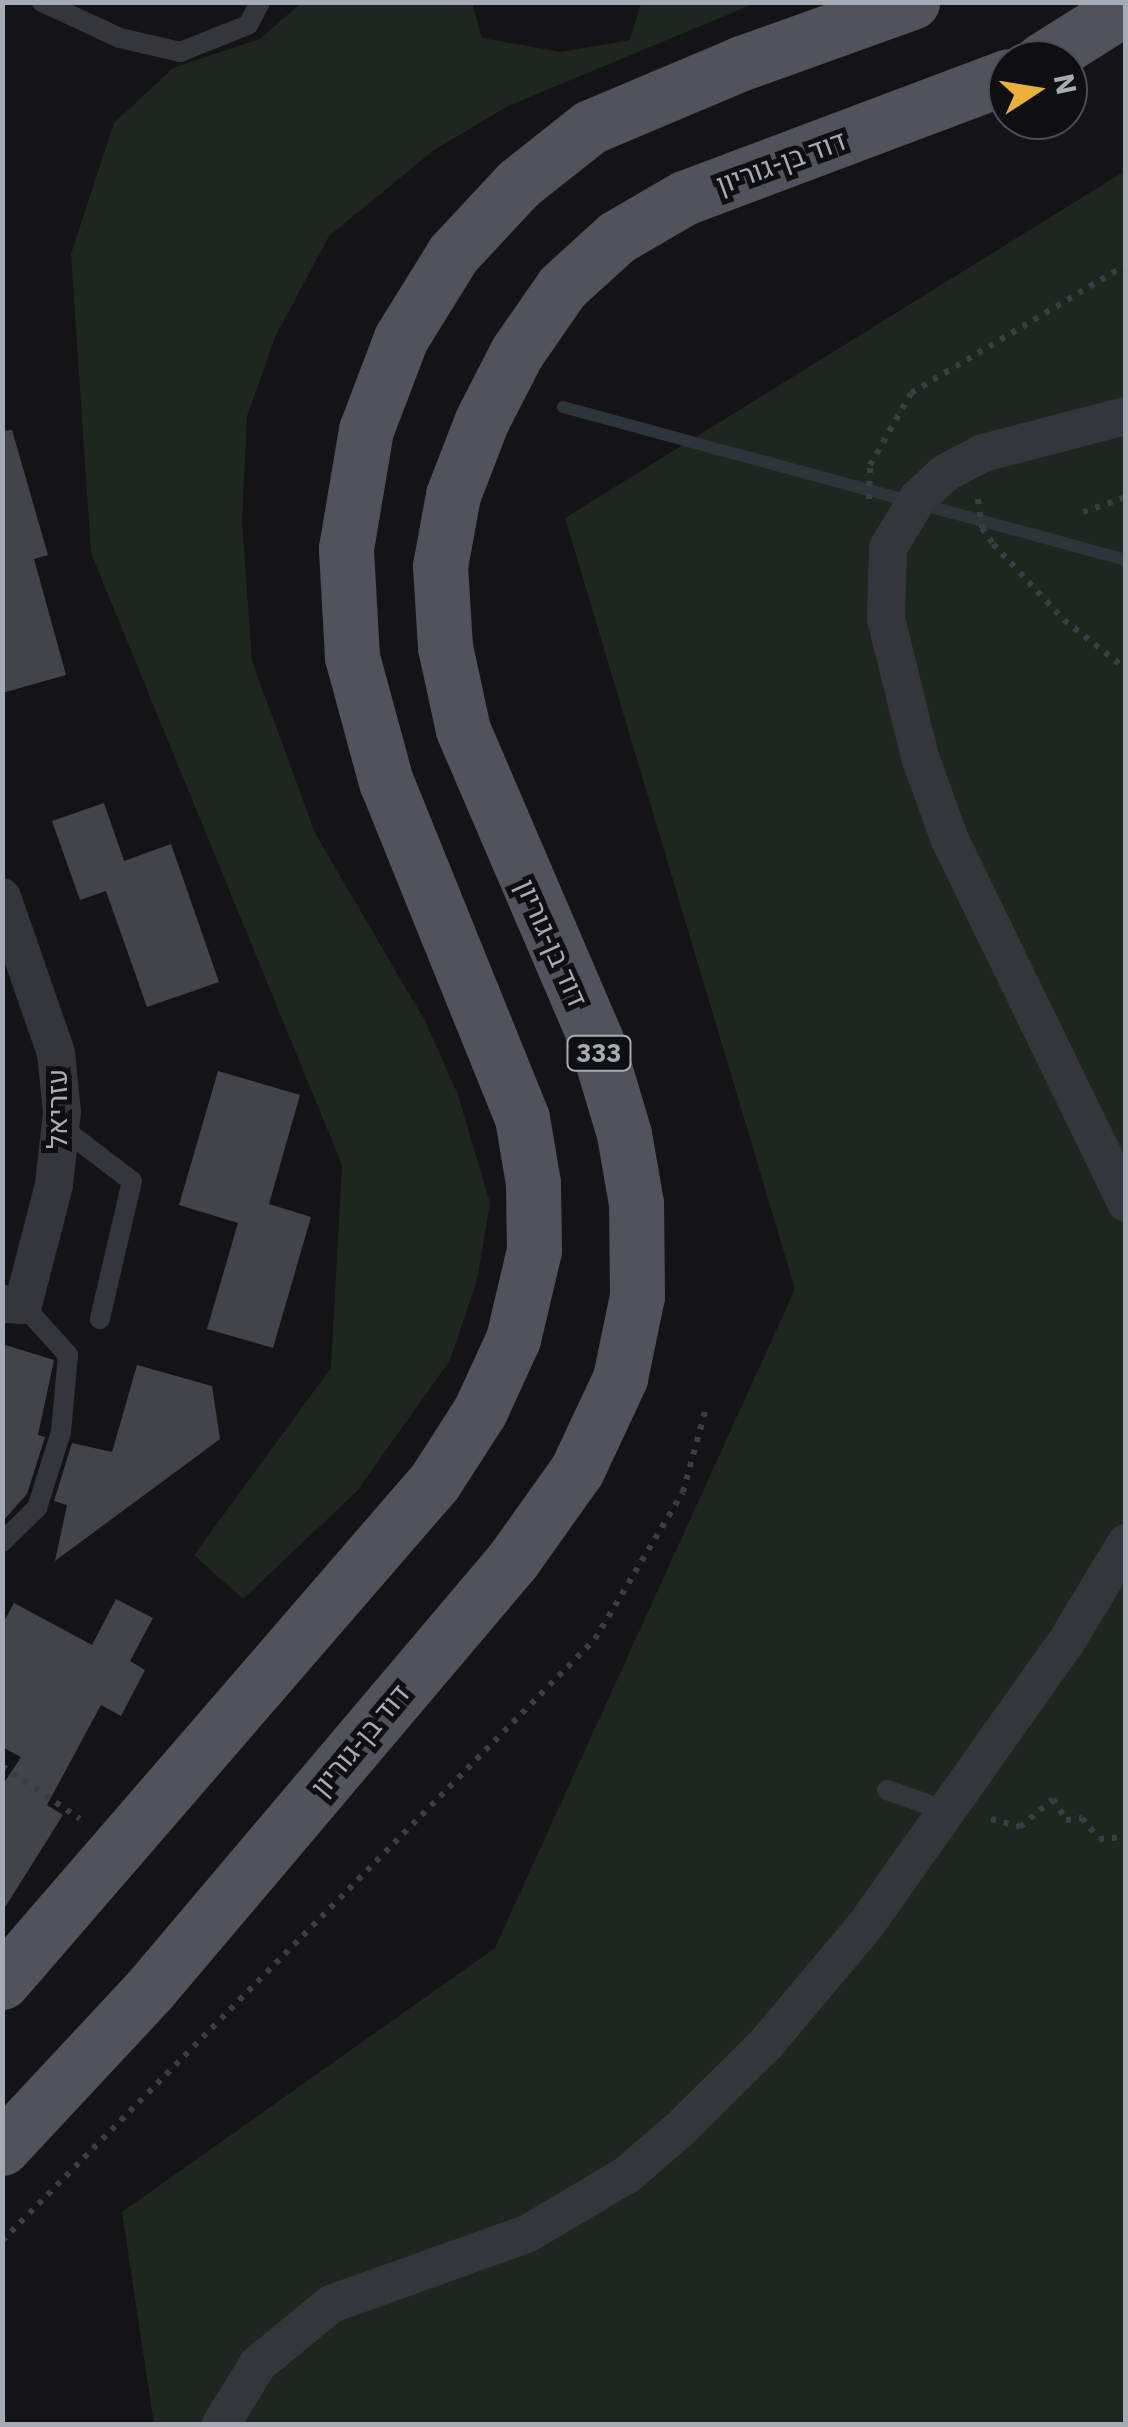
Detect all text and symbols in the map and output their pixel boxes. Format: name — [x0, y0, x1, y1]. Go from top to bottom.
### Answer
north arrow — [988, 40, 1088, 140]
text: N — [1046, 70, 1086, 98]
street label: דוד בן-גוריון — [712, 123, 850, 201]
street label: דוד בן-גוריון — [509, 874, 595, 1012]
road number: 333 — [566, 1033, 632, 1073]
street label: עזריאל — [40, 1069, 74, 1149]
street label: דוד בן-גוריון — [304, 1677, 416, 1803]

